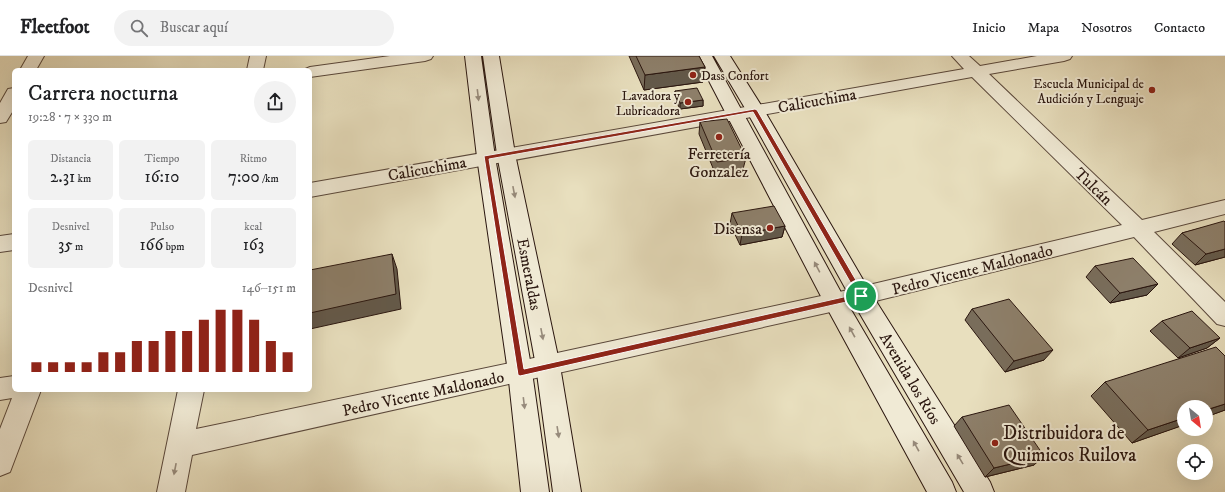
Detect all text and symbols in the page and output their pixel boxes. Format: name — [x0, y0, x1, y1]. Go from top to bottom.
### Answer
search box — [114, 10, 394, 46]
text: Fleetfoot — [20, 16, 90, 39]
icon: search — [128, 17, 150, 39]
text: Buscar aquí — [160, 18, 228, 37]
text: Inicio — [972, 19, 1005, 37]
text: Mapa — [1027, 19, 1059, 37]
text: Nosotros — [1081, 19, 1132, 37]
text: Contacto — [1154, 19, 1205, 37]
place label: Dass Confort — [701, 68, 769, 84]
marker: Dass Confort — [688, 70, 698, 80]
place label: Escuela Municipal de Audición y Lenguaje — [1033, 76, 1144, 108]
text: Carrera nocturna — [28, 80, 178, 107]
button: share — [254, 81, 296, 123]
street label: Calicuchima — [776, 84, 858, 118]
marker: Escuela Municipal de Audición y Lenguaje — [1147, 85, 1157, 95]
place label: Lavadora y Lubricadora — [616, 88, 681, 119]
one-way arrow — [475, 89, 481, 101]
marker: Lavadora y Lubricadora — [683, 97, 693, 107]
text: 19:28 · 7 × 330 m — [28, 109, 112, 125]
marker: Ferretería Gonzalez — [714, 132, 724, 142]
place label: Ferretería Gonzalez — [687, 144, 751, 182]
text: Distancia — [50, 152, 91, 166]
text: Tiempo — [145, 152, 179, 166]
text: Ritmo — [240, 152, 267, 166]
street label: Calicuchima — [386, 152, 468, 186]
street label: Tulcán — [1070, 164, 1117, 210]
text: 2.31 — [50, 166, 75, 188]
text: 16:10 — [145, 166, 179, 188]
text: 7:00 — [228, 166, 260, 188]
text: km — [75, 172, 91, 186]
text: /km — [260, 172, 279, 186]
one-way arrow — [511, 186, 517, 198]
place label: Disensa — [713, 219, 762, 239]
text: Desnivel — [52, 220, 90, 234]
text: Pulso — [150, 220, 174, 234]
text: kcal — [244, 220, 262, 234]
marker: Disensa — [765, 223, 775, 233]
text: 35 — [58, 234, 73, 256]
text: 166 — [139, 234, 163, 256]
text: 163 — [243, 234, 264, 256]
street label: Esmeraldas — [512, 236, 546, 312]
text: m — [73, 240, 83, 254]
text: bpm — [163, 240, 185, 254]
street label: Pedro Vicente Maldonado — [890, 240, 1055, 300]
one-way arrow — [814, 262, 820, 273]
pin — [844, 279, 878, 313]
text: Desnivel — [28, 280, 73, 296]
text: 146–151 m — [242, 280, 296, 296]
icon: arrive — [850, 285, 872, 307]
one-way arrow — [539, 327, 545, 340]
one-way arrow — [849, 327, 856, 338]
street label: Avenida los Ríos — [875, 329, 945, 428]
street label: Pedro Vicente Maldonado — [341, 367, 506, 421]
one-way arrow — [521, 397, 527, 409]
north arrow — [1177, 400, 1213, 436]
map controls — [1177, 400, 1213, 480]
place label: Distribuidora de Quimicos Ruilova — [1003, 422, 1136, 467]
one-way arrow — [555, 426, 561, 438]
marker: Distribuidora de Quimicos Ruilova — [990, 438, 1000, 448]
one-way arrow — [913, 440, 920, 452]
button: locate — [1177, 444, 1213, 480]
one-way arrow — [956, 453, 963, 465]
one-way arrow — [172, 463, 178, 476]

